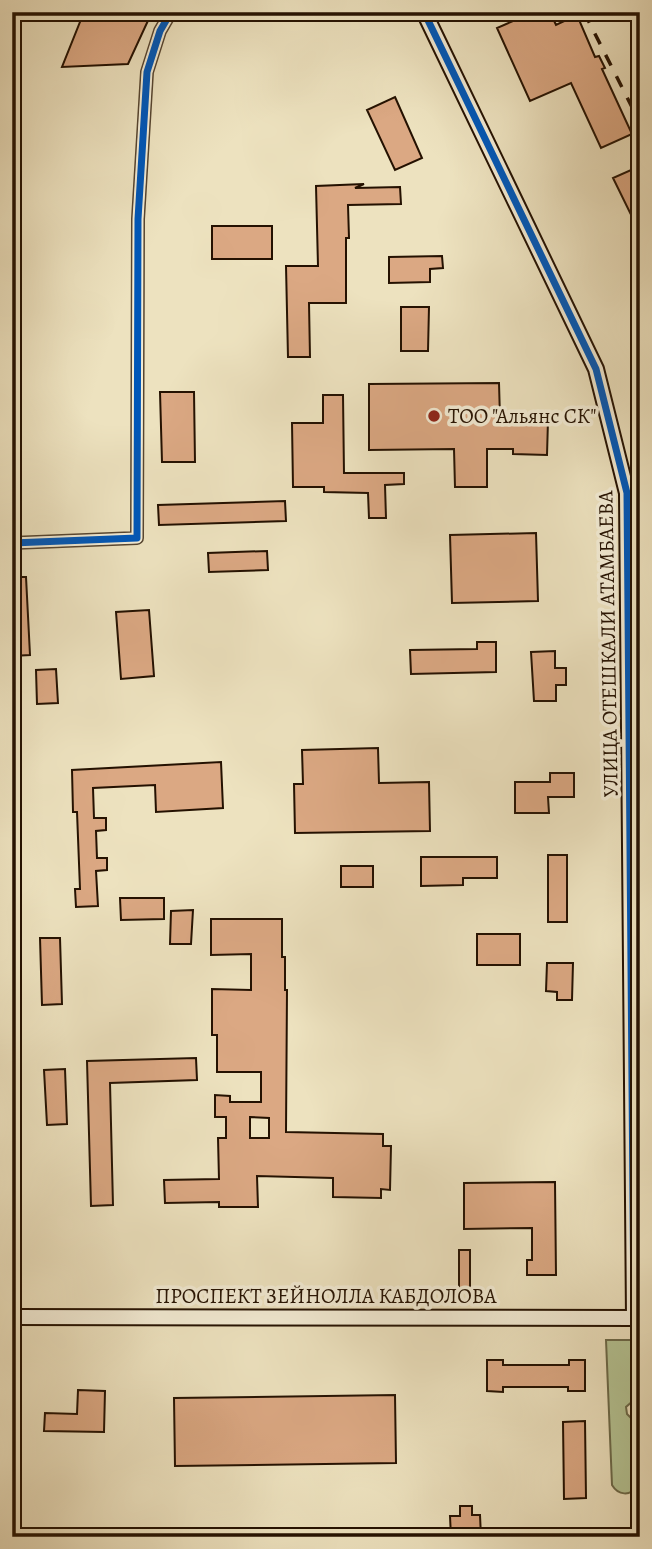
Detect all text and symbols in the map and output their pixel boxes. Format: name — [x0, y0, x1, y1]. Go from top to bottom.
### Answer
place label: ТОО "Альянс СК" — [448, 402, 596, 430]
marker: ТОО "Альянс СК" — [426, 408, 442, 424]
street label: УЛИЦА ОТЕШКАЛИ АТАМБАЕВА — [591, 490, 625, 798]
street label: ПРОСПЕКТ ЗЕЙНОЛЛА КАБДОЛОВА — [155, 1282, 497, 1310]

